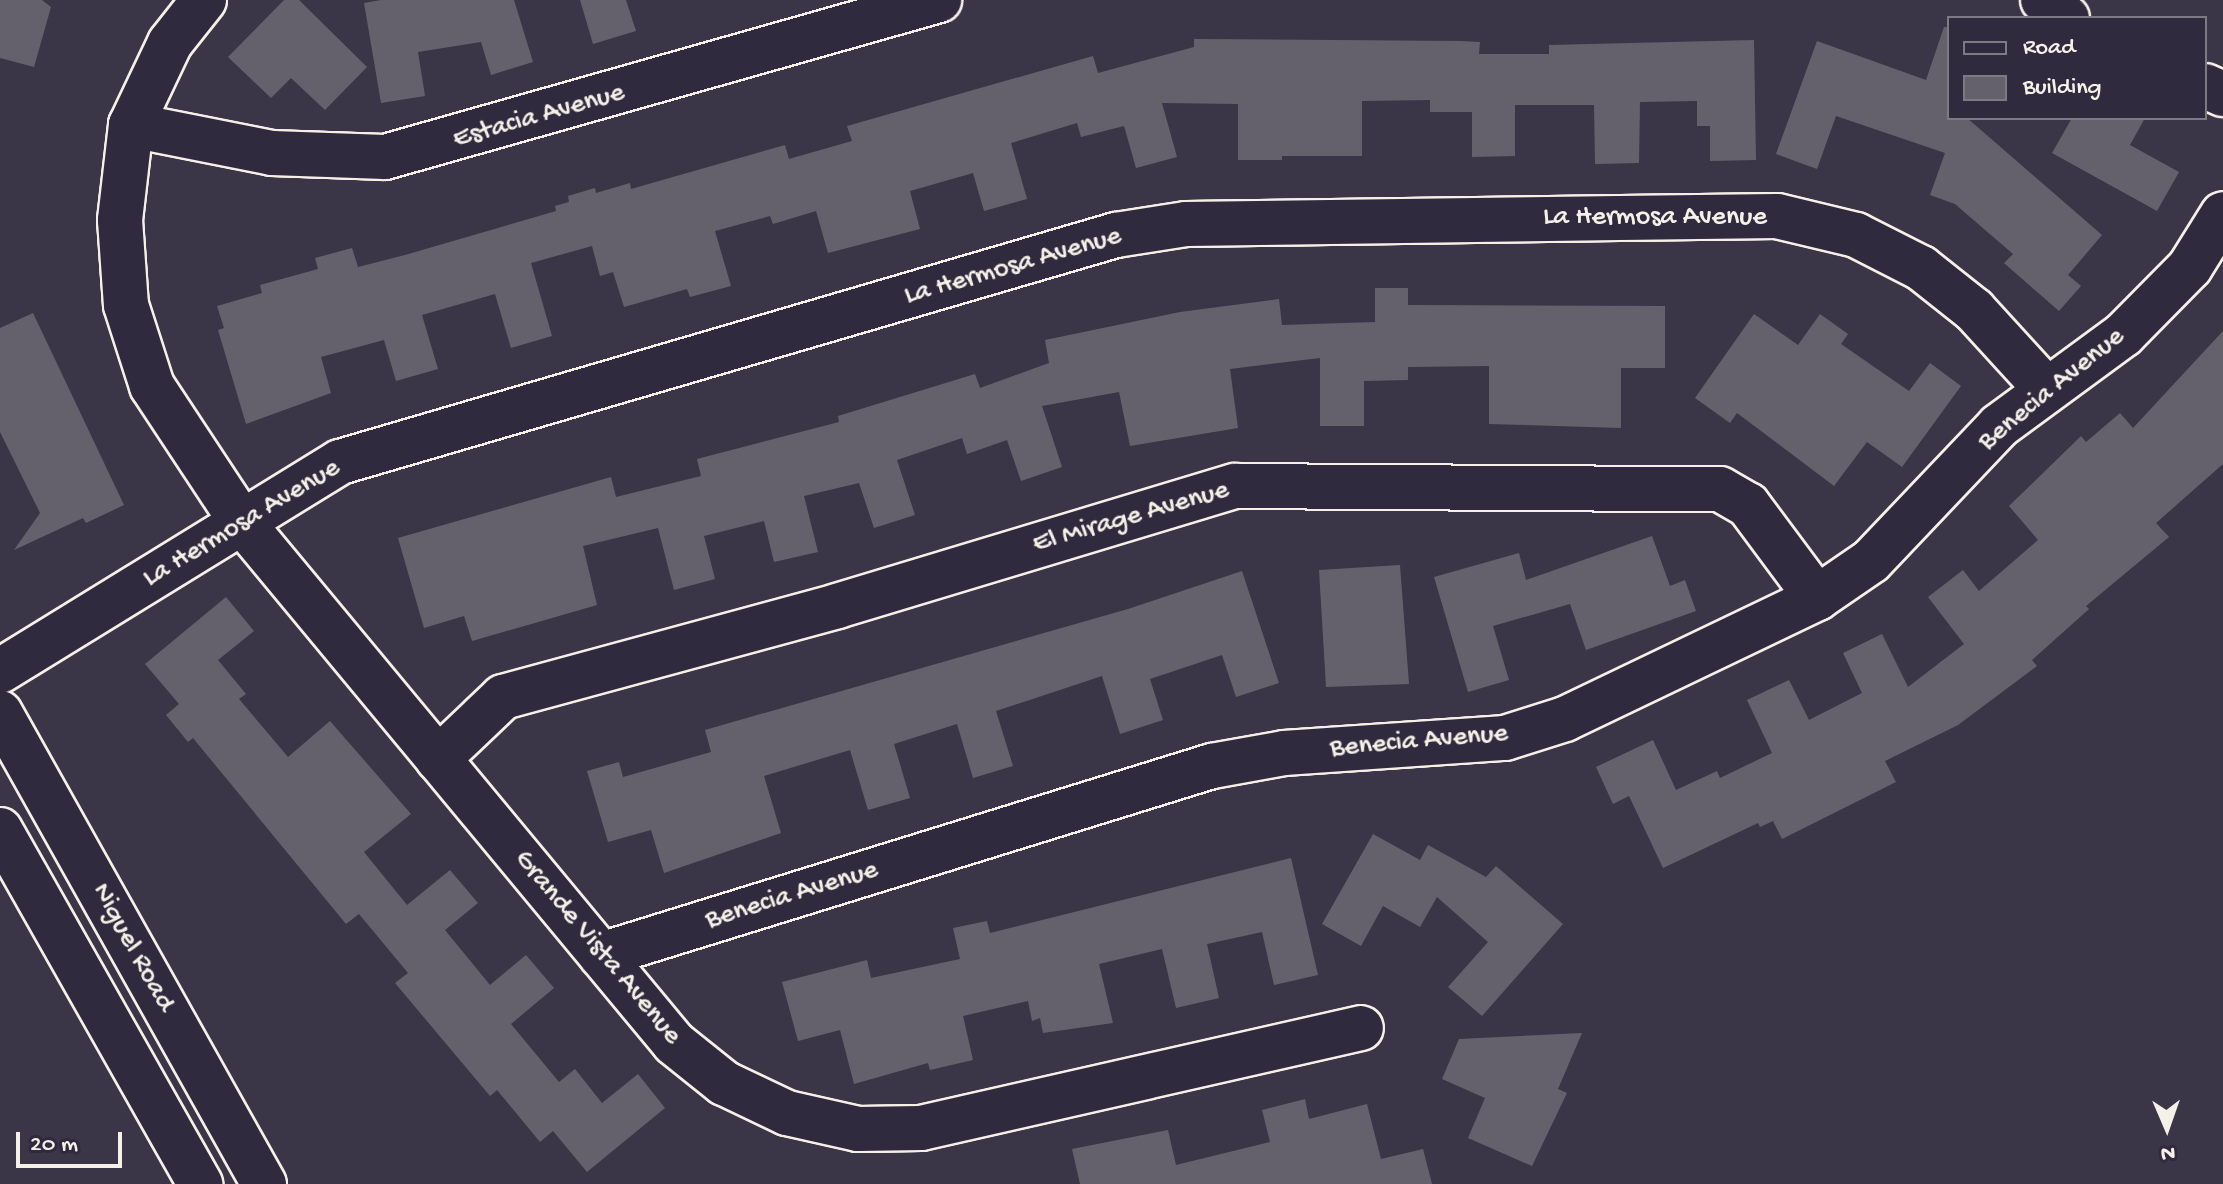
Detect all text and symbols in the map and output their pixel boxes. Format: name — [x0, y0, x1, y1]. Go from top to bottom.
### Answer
legend — [1947, 16, 2207, 120]
text: Road — [2023, 34, 2075, 63]
text: Building — [2023, 74, 2101, 103]
street label: Estacia Avenue — [449, 76, 629, 158]
street label: La Hermosa Avenue — [1543, 201, 1767, 235]
street label: La Hermosa Avenue — [901, 220, 1125, 314]
street label: Benecia Avenue — [1972, 321, 2132, 459]
street label: La Hermosa Avenue — [137, 452, 347, 596]
street label: El Mirage Avenue — [1029, 474, 1233, 562]
street label: Benecia Avenue — [1329, 717, 1509, 767]
street label: Grande Vista Avenue — [506, 844, 688, 1052]
street label: Benecia Avenue — [702, 854, 882, 938]
street label: Niguel Road — [83, 878, 181, 1018]
north arrow — [2127, 1088, 2207, 1168]
scale bar — [20, 1116, 126, 1166]
text: 20 m — [30, 1131, 78, 1160]
text: N — [2160, 1139, 2175, 1165]

